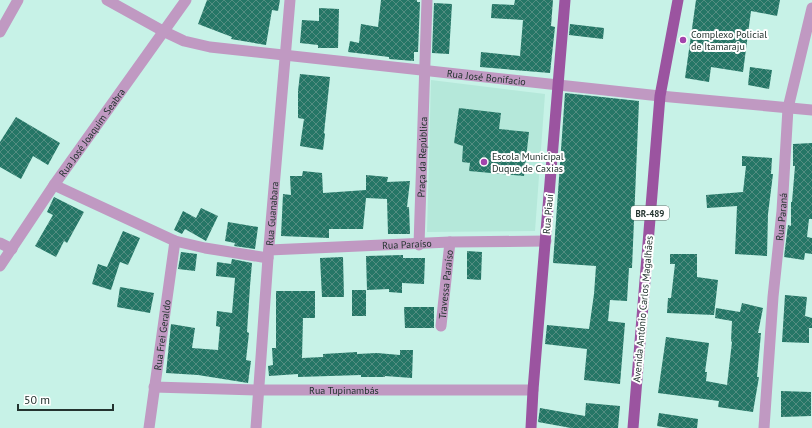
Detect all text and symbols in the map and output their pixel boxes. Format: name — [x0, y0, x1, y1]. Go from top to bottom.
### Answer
place label: Complexo Policial de Itamaraju — [691, 28, 767, 53]
marker: Complexo Policial de Itamaraju — [678, 35, 688, 45]
street label: Rua José Bonifacio — [446, 66, 527, 88]
street label: Rua José Joaquim Seabra — [56, 85, 128, 179]
street label: Praça da República — [414, 116, 430, 198]
place label: Escola Municipal Duque de Caxias — [492, 150, 564, 175]
marker: Escola Municipal Duque de Caxias — [479, 157, 489, 167]
street label: Rua Guanabara — [263, 181, 281, 246]
street label: Rua Paraná — [772, 192, 790, 241]
street label: Rua Piauí — [540, 193, 556, 235]
road number: BR-489 — [631, 206, 669, 220]
street label: Avenida Antônio Carlos Magalhães — [630, 235, 656, 383]
street label: Rua Paraíso — [382, 236, 432, 251]
street label: Travessa Paraíso — [435, 249, 456, 320]
street label: Rua Frei Geraldo — [151, 299, 173, 371]
street label: Rua Tupinambás — [309, 384, 379, 397]
scale bar — [18, 386, 113, 412]
text: 50 m — [24, 392, 50, 407]

